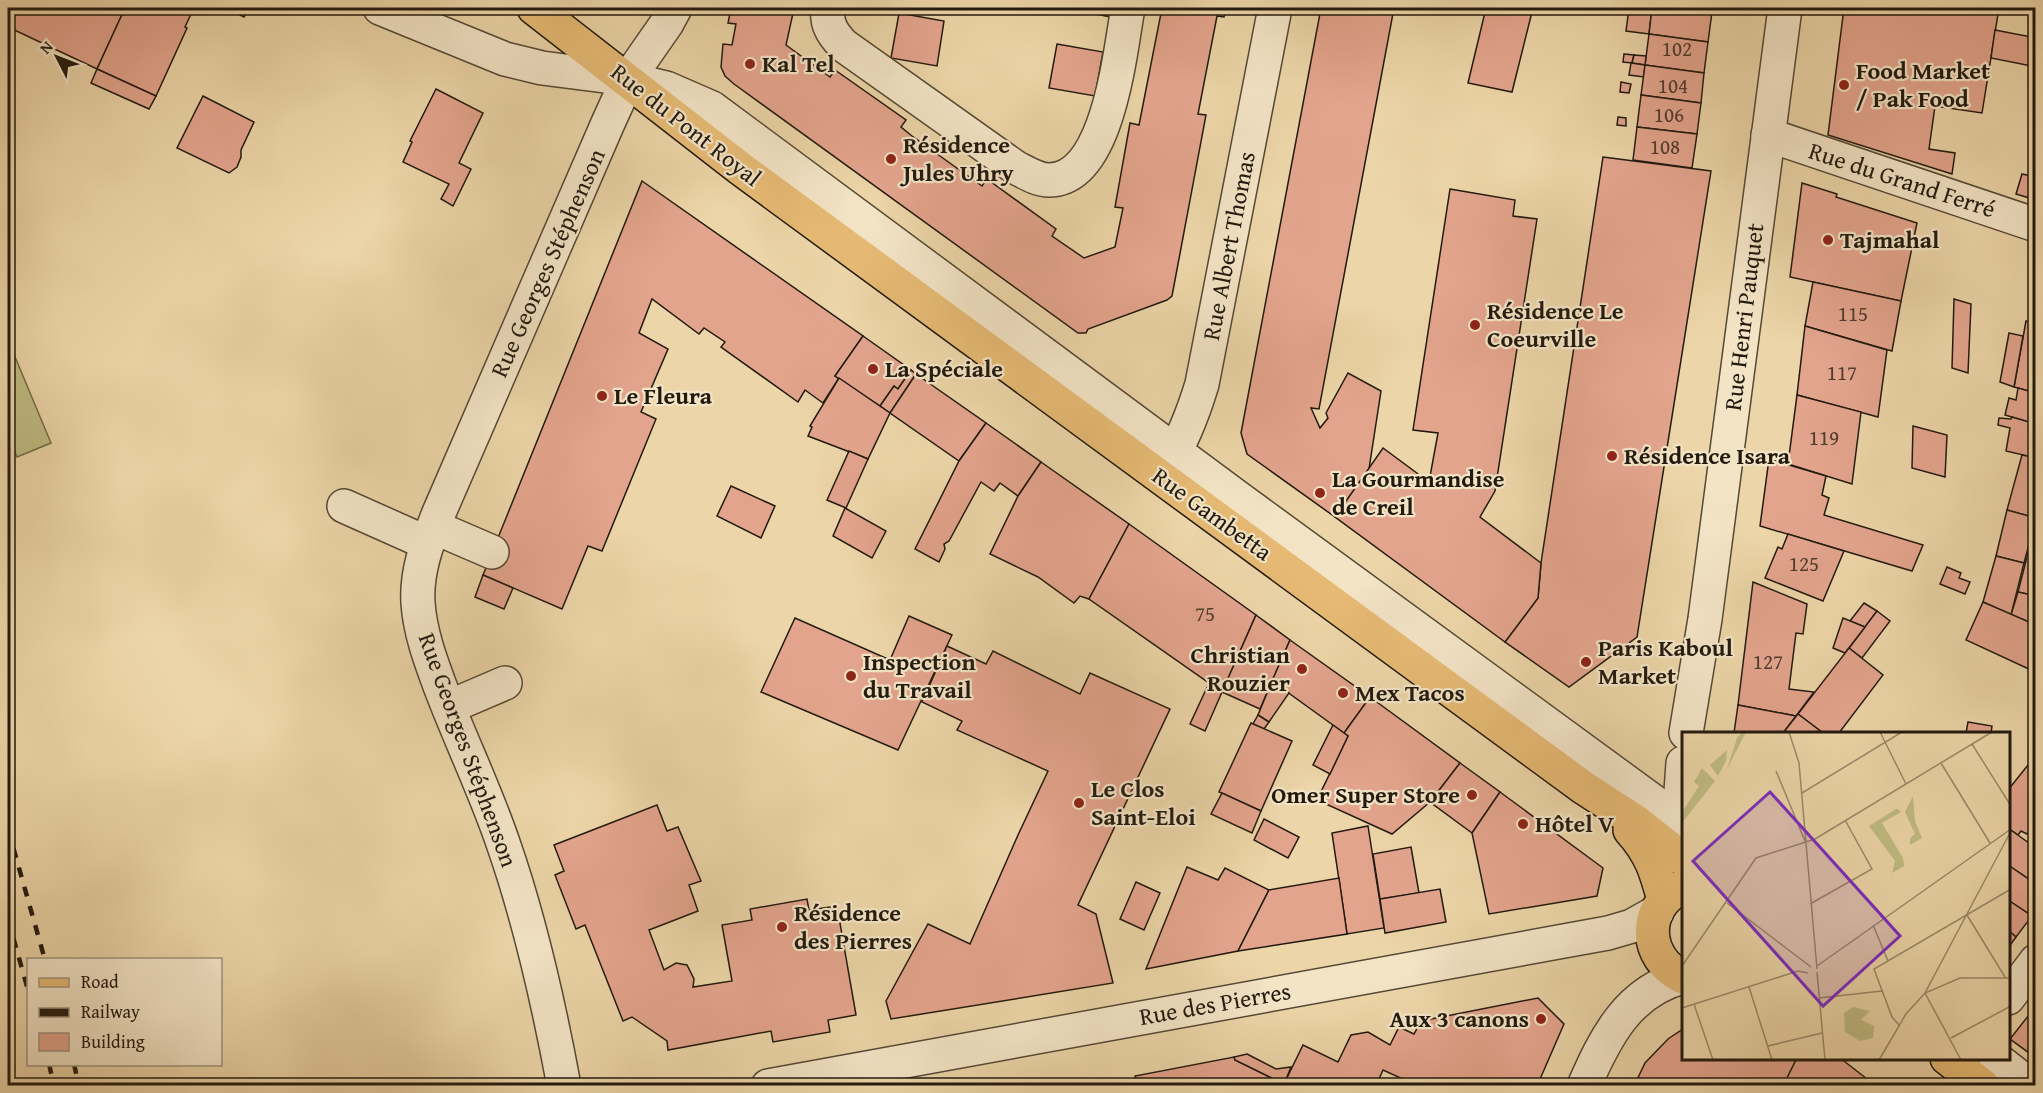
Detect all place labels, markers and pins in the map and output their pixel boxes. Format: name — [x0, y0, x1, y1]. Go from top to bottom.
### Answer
place label: Kal Tel — [762, 46, 835, 81]
place label: Food Market / Pak Food — [1856, 53, 1990, 116]
marker: Kal Tel — [743, 57, 757, 71]
marker: Food Market / Pak Food — [1837, 78, 1851, 92]
place label: Résidence Jules Uhry — [899, 127, 1014, 190]
marker: Résidence Jules Uhry — [884, 152, 898, 166]
place label: Tajmahal — [1840, 222, 1940, 257]
marker: Tajmahal — [1821, 233, 1835, 247]
place label: Résidence Le Coeurville — [1487, 293, 1624, 356]
marker: Résidence Le Coeurville — [1468, 318, 1482, 332]
place label: La Spéciale — [885, 351, 1003, 386]
marker: La Spéciale — [866, 362, 880, 376]
place label: Le Fleura — [614, 378, 713, 413]
marker: Le Fleura — [595, 389, 609, 403]
place label: Résidence Isara — [1624, 438, 1791, 473]
marker: Résidence Isara — [1605, 449, 1619, 463]
place label: La Gourmandise de Creil — [1332, 461, 1505, 524]
marker: La Gourmandise de Creil — [1313, 486, 1327, 500]
place label: Paris Kaboul Market — [1598, 630, 1733, 693]
place label: Christian Rouzier — [1190, 637, 1290, 700]
place label: Inspection du Travail — [863, 644, 976, 707]
marker: Paris Kaboul Market — [1579, 655, 1593, 669]
marker: Christian Rouzier — [1295, 662, 1309, 676]
marker: Inspection du Travail — [844, 669, 858, 683]
place label: Mex Tacos — [1355, 675, 1465, 710]
marker: Mex Tacos — [1336, 686, 1350, 700]
place label: Le Clos Saint-Eloi — [1091, 771, 1196, 834]
place label: Omer Super Store — [1271, 777, 1460, 812]
marker: Omer Super Store — [1465, 788, 1479, 802]
marker: Le Clos Saint-Eloi — [1072, 796, 1086, 810]
place label: Hôtel V — [1535, 806, 1614, 841]
marker: Hôtel V — [1516, 817, 1530, 831]
place label: Résidence des Pierres — [794, 895, 912, 958]
marker: Résidence des Pierres — [775, 920, 789, 934]
place label: Aux 3 canons — [1389, 1001, 1529, 1036]
marker: Aux 3 canons — [1534, 1012, 1548, 1026]

